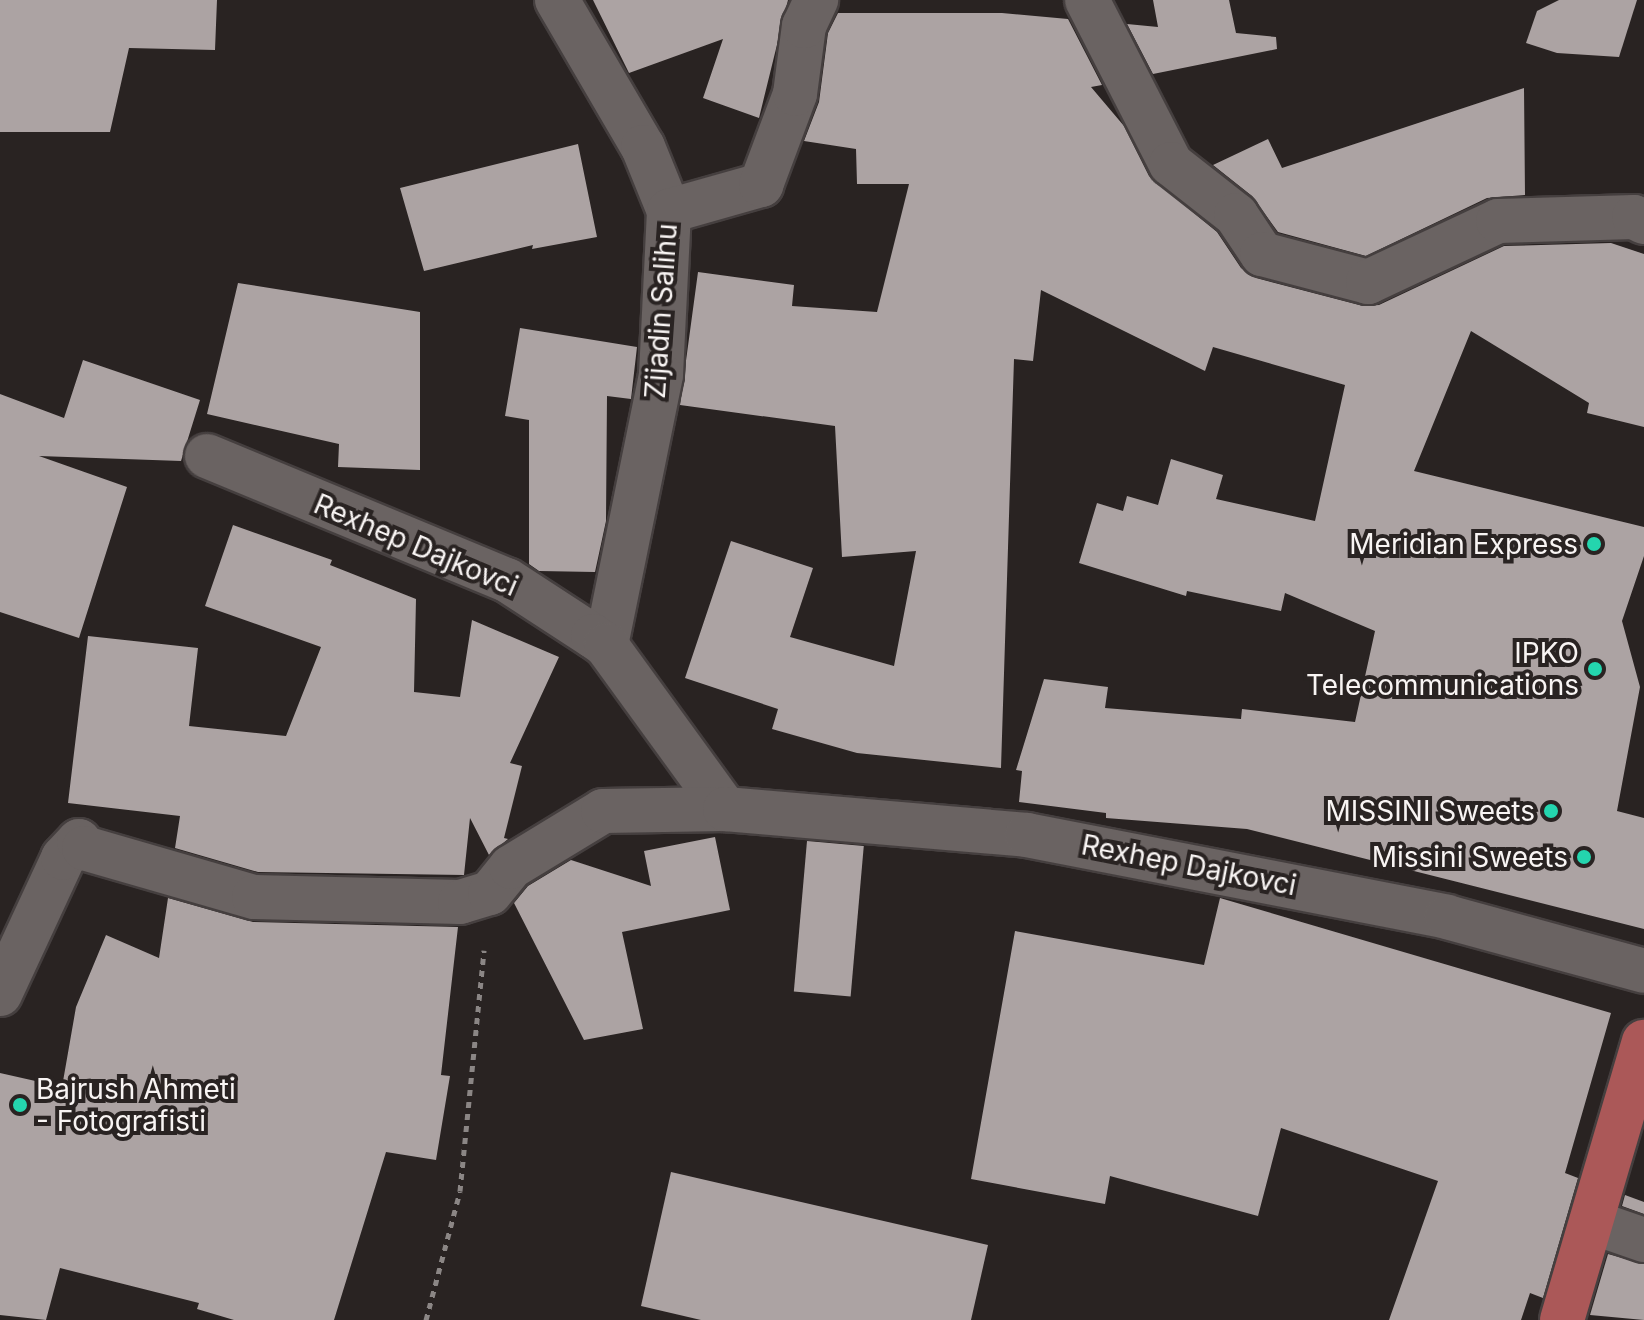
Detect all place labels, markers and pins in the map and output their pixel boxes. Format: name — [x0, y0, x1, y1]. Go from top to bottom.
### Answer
place label: Meridian Express — [1349, 527, 1578, 561]
marker: Meridian Express — [1585, 535, 1603, 553]
place label: IPKO Telecommunications — [1306, 636, 1579, 702]
marker: IPKO Telecommunications — [1586, 660, 1604, 678]
place label: MISSINI Sweets — [1326, 794, 1535, 828]
marker: MISSINI Sweets — [1542, 802, 1560, 820]
place label: Missini Sweets — [1372, 840, 1568, 874]
marker: Missini Sweets — [1575, 848, 1593, 866]
place label: Bajrush Ahmeti - Fotografisti — [36, 1072, 236, 1138]
marker: Bajrush Ahmeti - Fotografisti — [11, 1096, 29, 1114]

